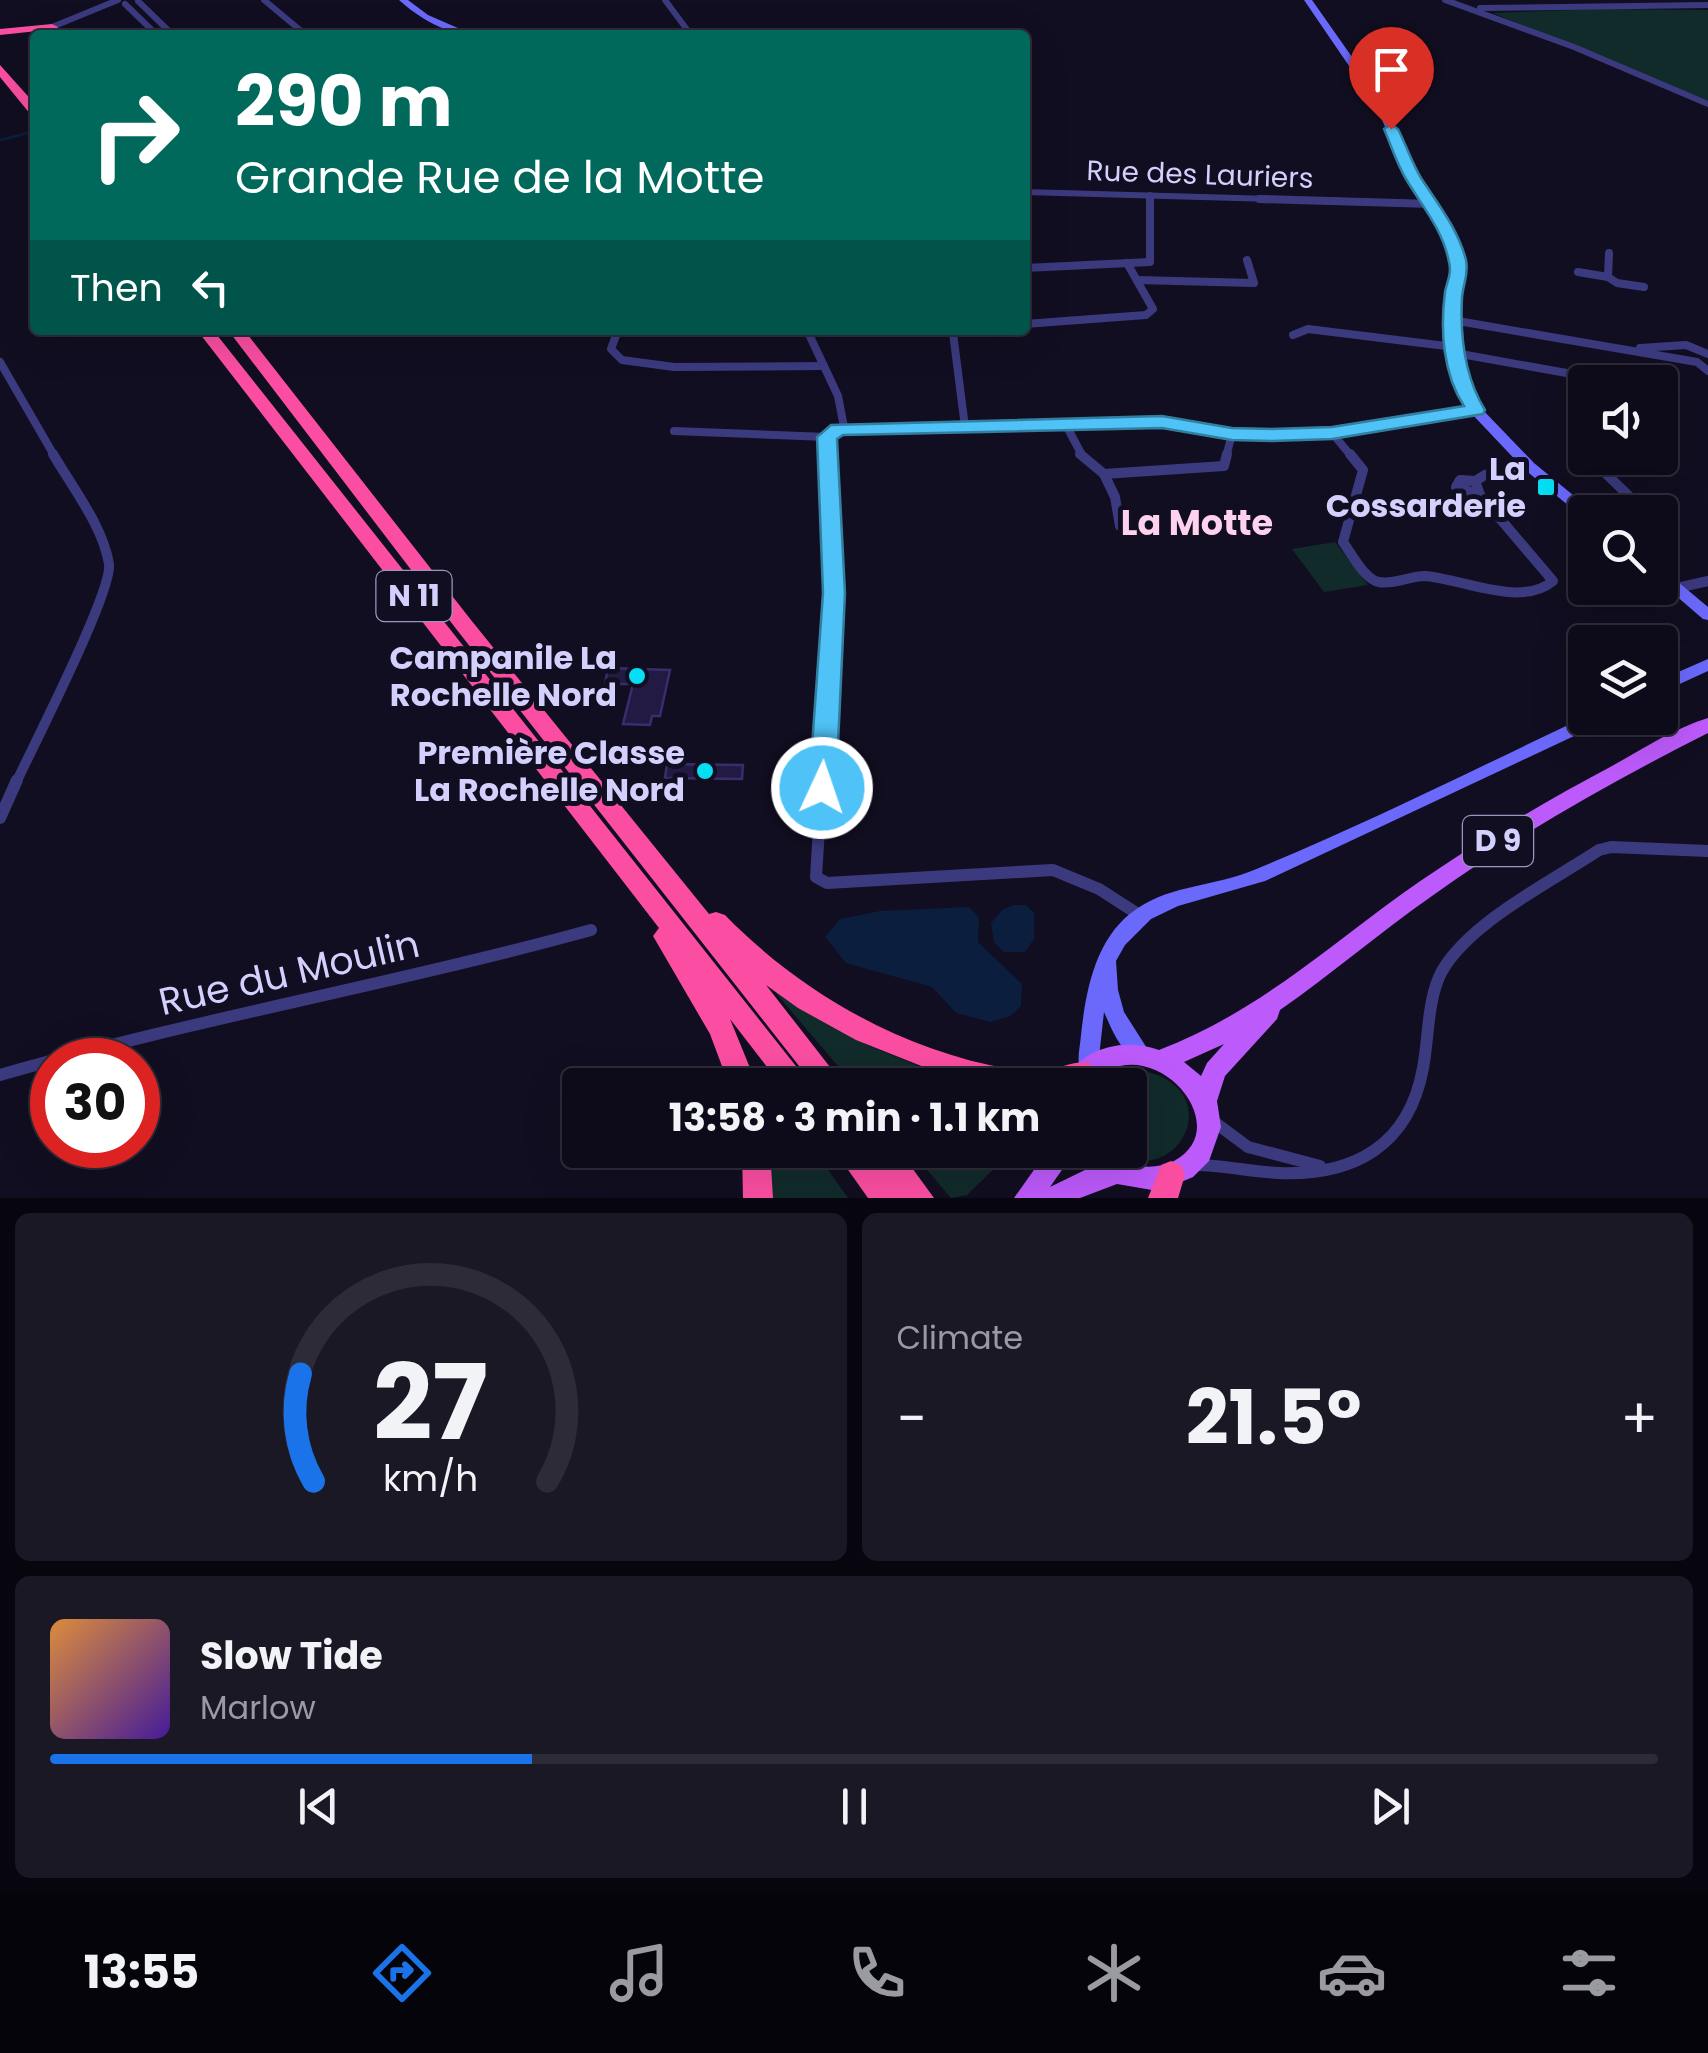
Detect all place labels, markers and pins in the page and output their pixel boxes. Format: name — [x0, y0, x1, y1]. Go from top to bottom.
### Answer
pin — [1349, 27, 1434, 130]
place label: La Cossarderie — [1326, 446, 1526, 528]
marker: La Cossarderie — [1535, 476, 1557, 498]
place label: Campanile La Rochelle Nord — [390, 635, 617, 717]
marker: Campanile La Rochelle Nord — [626, 665, 648, 687]
place label: Première Classe La Rochelle Nord — [414, 730, 685, 812]
marker: Première Classe La Rochelle Nord — [694, 760, 716, 782]

